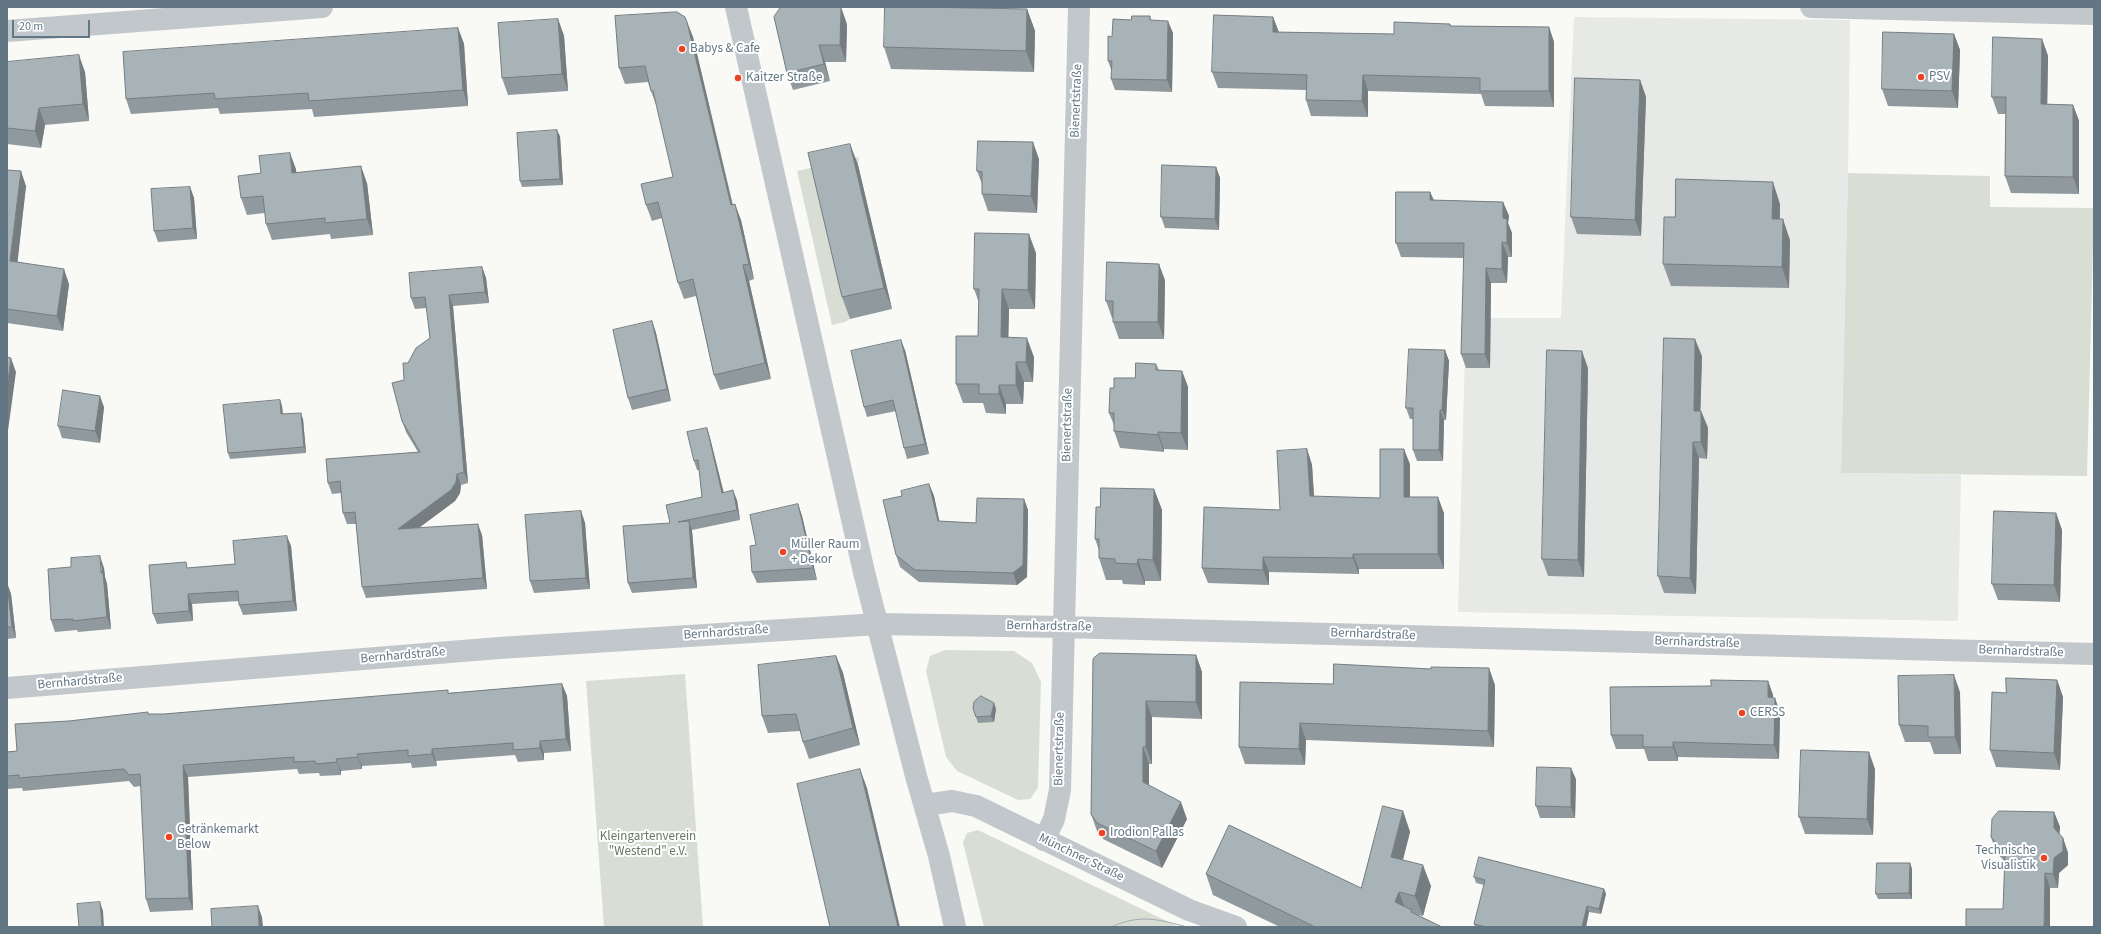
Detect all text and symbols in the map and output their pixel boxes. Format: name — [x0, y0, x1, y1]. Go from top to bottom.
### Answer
scale bar — [14, 12, 92, 38]
text: 20 m — [19, 18, 43, 35]
place label: Babys & Cafe — [690, 41, 760, 57]
marker: Babys & Cafe — [677, 44, 687, 54]
street label: Bienertstraße — [1068, 64, 1086, 138]
place label: PSV — [1929, 69, 1950, 85]
place label: Kaitzer Straße — [746, 70, 822, 86]
marker: PSV — [1916, 72, 1926, 82]
marker: Kaitzer Straße — [733, 73, 743, 83]
street label: Bienertstraße — [1060, 388, 1076, 462]
place label: Müller Raum + Dekor — [791, 537, 859, 568]
marker: Müller Raum + Dekor — [778, 547, 788, 557]
street label: Bernhardstraße — [1006, 618, 1092, 636]
street label: Bernhardstraße — [683, 622, 769, 644]
street label: Bernhardstraße — [1330, 626, 1416, 644]
street label: Bernhardstraße — [1654, 634, 1740, 652]
street label: Bernhardstraße — [1978, 643, 2064, 661]
street label: Bernhardstraße — [360, 645, 446, 667]
street label: Bernhardstraße — [37, 671, 123, 693]
place label: CERSS — [1750, 705, 1785, 721]
marker: CERSS — [1737, 708, 1747, 718]
street label: Bienertstraße — [1052, 712, 1068, 786]
place label: Getränkemarkt Below — [177, 822, 259, 853]
place label: Irodion Pallas — [1110, 825, 1184, 841]
marker: Irodion Pallas — [1097, 828, 1107, 838]
park label: Kleingartenverein "Westend" e.V. — [600, 829, 696, 860]
street label: Münchner Straße — [1036, 831, 1126, 885]
marker: Getränkemarkt Below — [164, 832, 174, 842]
place label: Technische Visualistik — [1975, 843, 2036, 874]
marker: Technische Visualistik — [2039, 853, 2049, 863]

